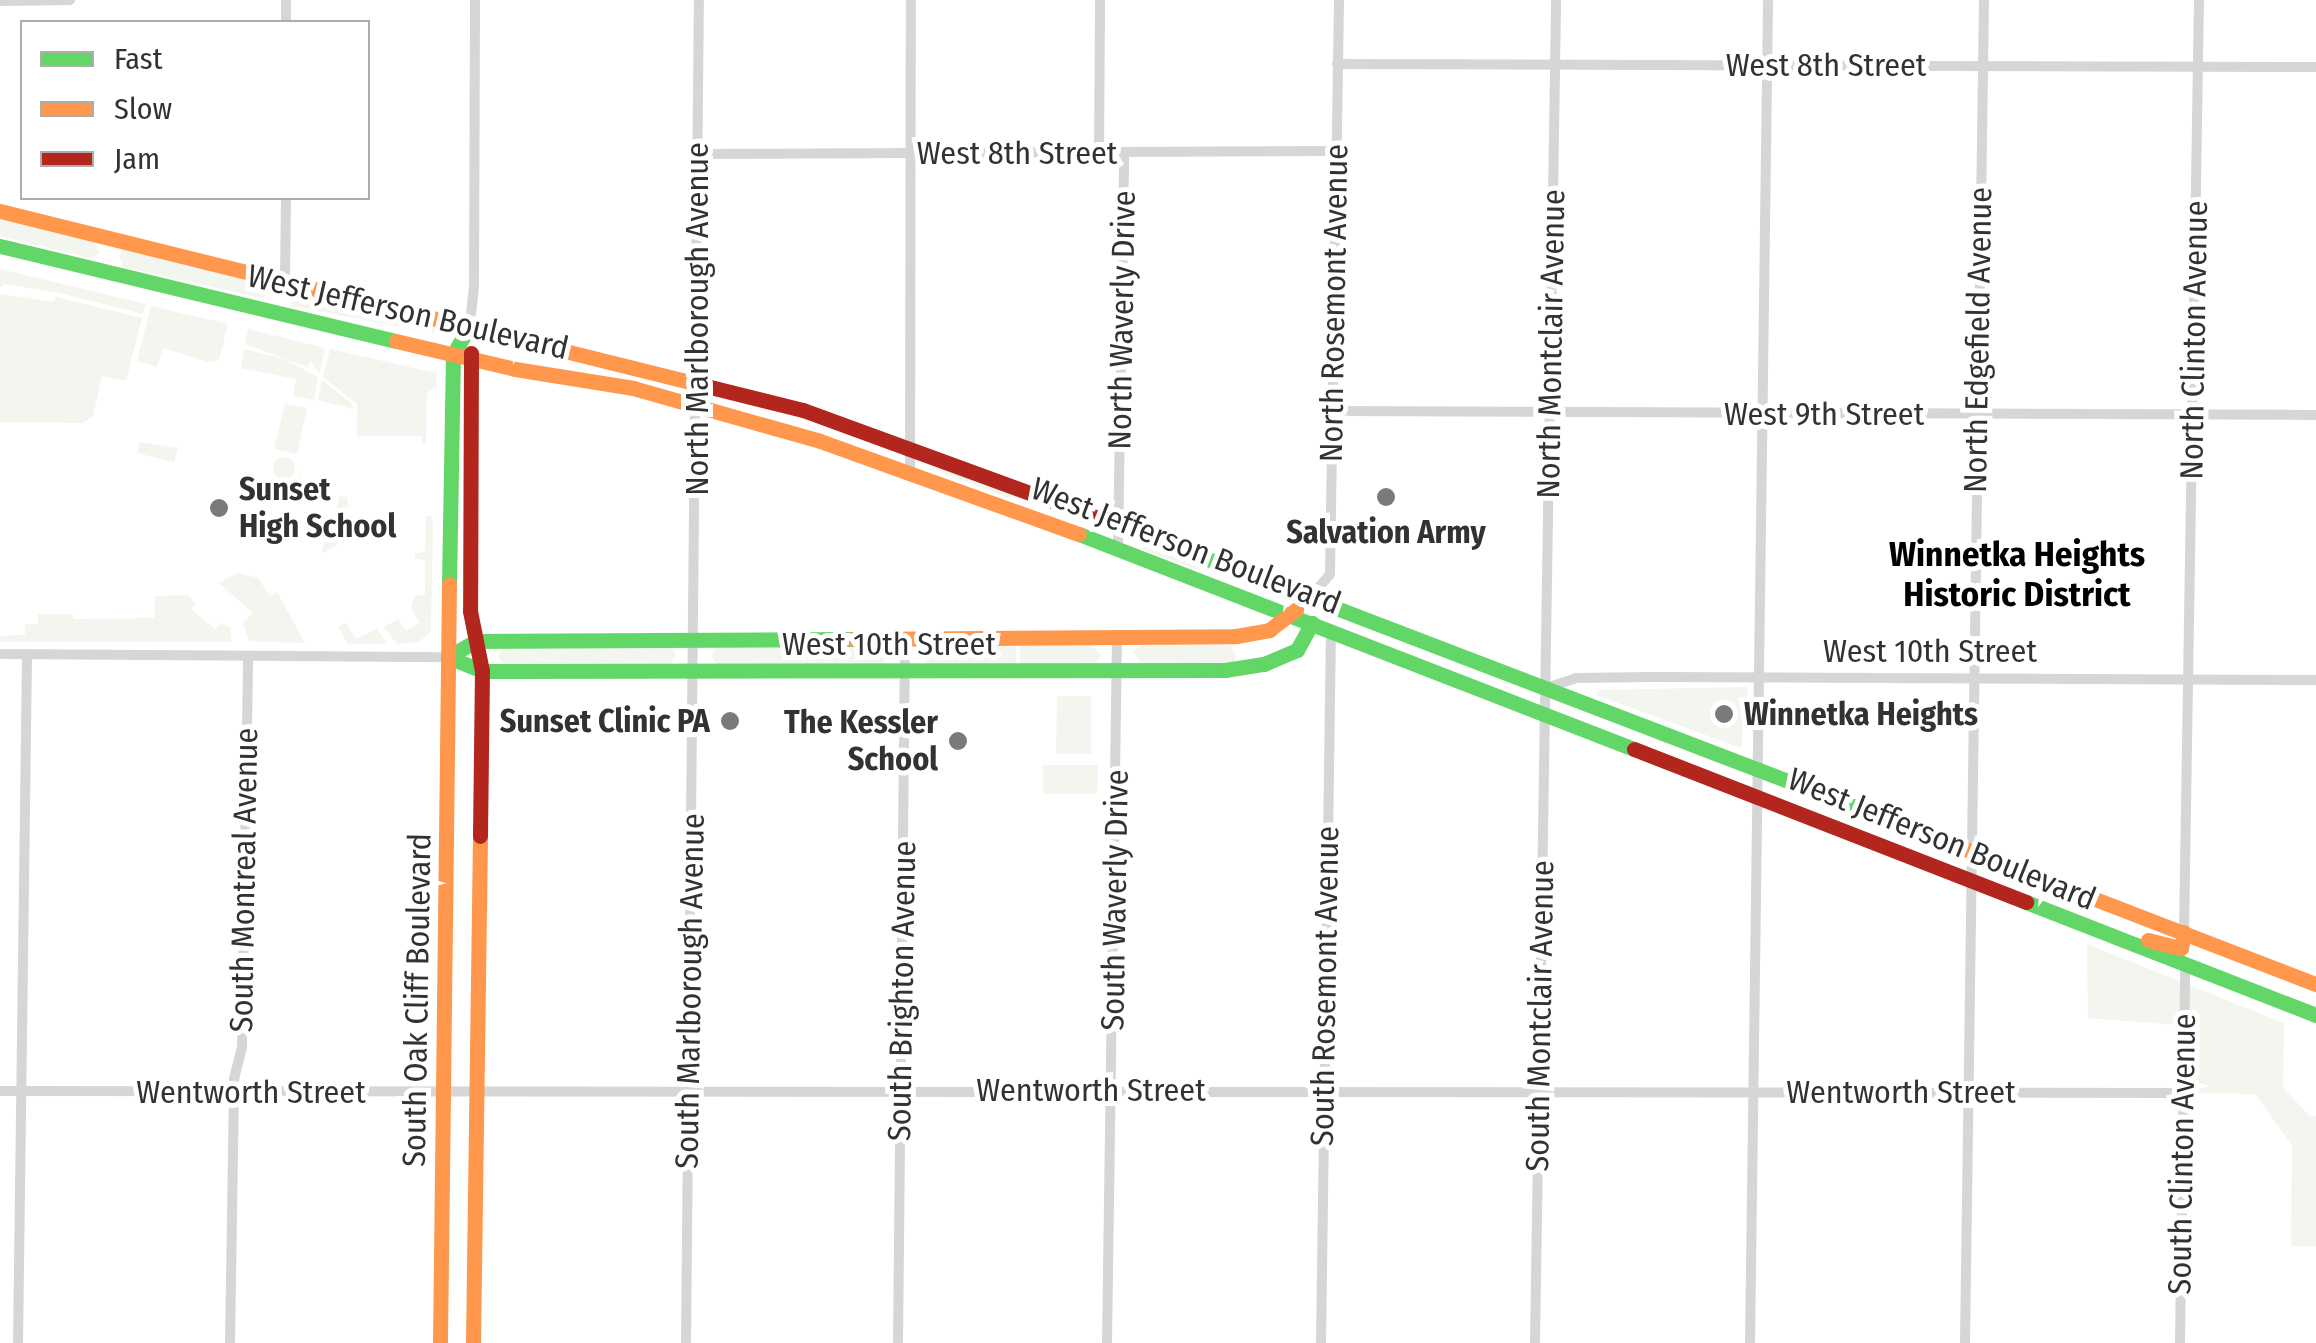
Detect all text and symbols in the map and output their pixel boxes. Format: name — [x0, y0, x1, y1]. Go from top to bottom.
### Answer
legend — [20, 20, 370, 200]
text: Fast — [114, 41, 162, 77]
street label: West 8th Street — [1726, 46, 1926, 84]
text: Slow — [114, 91, 172, 127]
street label: West 8th Street — [917, 134, 1117, 172]
text: Jam — [114, 141, 160, 177]
street label: North Marlborough Avenue — [678, 142, 716, 496]
street label: North Rosemont Avenue — [1312, 144, 1356, 462]
street label: North Edgefield Avenue — [1956, 187, 2000, 493]
street label: North Montclair Avenue — [1529, 189, 1573, 499]
street label: North Waverly Drive — [1101, 190, 1143, 450]
street label: North Clinton Avenue — [2172, 200, 2216, 480]
street label: West Jefferson Boulevard — [244, 256, 572, 368]
street label: West 9th Street — [1724, 395, 1924, 433]
street label: West Jefferson Boulevard — [1026, 469, 1346, 623]
place label: Sunset High School — [239, 471, 396, 546]
marker: Salvation Army — [1375, 486, 1397, 508]
marker: Sunset High School — [208, 497, 230, 519]
place label: Salvation Army — [1286, 513, 1486, 551]
district label: Winnetka Heights Historic District — [1889, 533, 2145, 615]
street label: West 10th Street — [782, 625, 996, 663]
street label: West 10th Street — [1823, 632, 2037, 670]
place label: Winnetka Heights — [1744, 695, 1978, 733]
place label: Sunset Clinic PA — [500, 702, 710, 740]
marker: Winnetka Heights — [1713, 703, 1735, 725]
place label: The Kessler School — [784, 704, 938, 779]
marker: Sunset Clinic PA — [719, 710, 741, 732]
street label: South Montreal Avenue — [222, 727, 266, 1033]
marker: The Kessler School — [947, 730, 969, 752]
street label: West Jefferson Boulevard — [1783, 760, 2101, 918]
street label: South Waverly Drive — [1094, 769, 1136, 1031]
street label: South Marlborough Avenue — [668, 813, 712, 1169]
street label: South Rosemont Avenue — [1303, 826, 1347, 1146]
street label: South Oak Cliff Boulevard — [395, 833, 439, 1167]
street label: South Brighton Avenue — [880, 841, 924, 1141]
street label: South Montclair Avenue — [1518, 860, 1562, 1172]
street label: South Clinton Avenue — [2160, 1013, 2204, 1295]
street label: Wentworth Street — [976, 1071, 1206, 1109]
street label: Wentworth Street — [136, 1073, 366, 1111]
street label: Wentworth Street — [1786, 1073, 2016, 1111]

